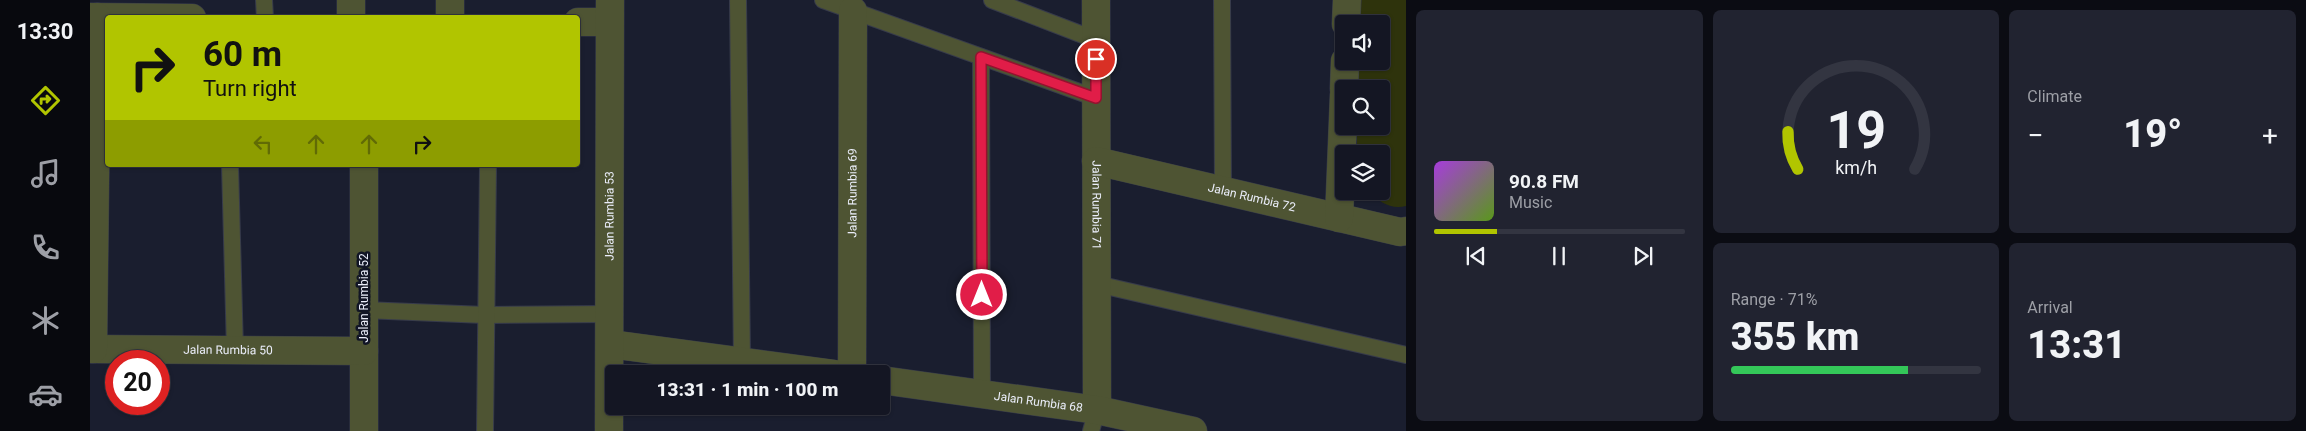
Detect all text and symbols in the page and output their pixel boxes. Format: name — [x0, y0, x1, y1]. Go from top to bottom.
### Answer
map controls — [1335, 15, 1390, 200]
button: sound — [1335, 15, 1390, 70]
text: 13:30 — [17, 19, 73, 44]
text: 60 m — [203, 34, 282, 75]
icon: right — [120, 35, 185, 100]
pin — [1075, 38, 1117, 80]
icon: arrive — [1082, 45, 1110, 73]
text: Turn right — [203, 76, 297, 101]
button: search — [1335, 80, 1390, 135]
icon: directions — [28, 83, 63, 118]
text: Climate — [2027, 87, 2082, 106]
text: 19 — [1826, 100, 1886, 161]
text: 19° — [2123, 112, 2182, 156]
text: − — [2027, 119, 2043, 152]
text: + — [2262, 119, 2278, 152]
icon: left — [249, 130, 277, 158]
icon: ahead — [302, 130, 330, 158]
icon: ahead — [355, 130, 383, 158]
icon: right — [408, 130, 436, 158]
button: layers — [1335, 145, 1390, 200]
street label: Jalan Rumbia 69 — [845, 148, 860, 238]
icon: music — [28, 156, 63, 191]
text: km/h — [1835, 157, 1877, 178]
street label: Jalan Rumbia 71 — [1089, 160, 1104, 250]
text: 90.8 FM — [1509, 170, 1579, 193]
street label: Jalan Rumbia 53 — [602, 171, 617, 261]
street label: Jalan Rumbia 72 — [1207, 180, 1297, 214]
text: Music — [1509, 193, 1552, 212]
icon: phone — [28, 230, 63, 265]
icon: previous — [1462, 242, 1490, 270]
icon: pause — [1545, 242, 1573, 270]
icon: next — [1629, 242, 1657, 270]
street label: Jalan Rumbia 52 — [357, 253, 371, 343]
position arrow — [955, 268, 1007, 320]
text: Range · 71% — [1731, 290, 1817, 309]
text: Arrival — [2027, 298, 2073, 317]
icon: climate — [28, 303, 63, 338]
text: 355 km — [1731, 315, 1859, 359]
text: 13:31 — [2027, 323, 2126, 367]
street label: Jalan Rumbia 50 — [183, 343, 273, 357]
speed limit sign: 20 — [105, 350, 170, 415]
icon: car — [28, 377, 63, 412]
text: 13:31 · 1 min · 100 m — [656, 378, 839, 401]
street label: Jalan Rumbia 68 — [993, 389, 1084, 415]

